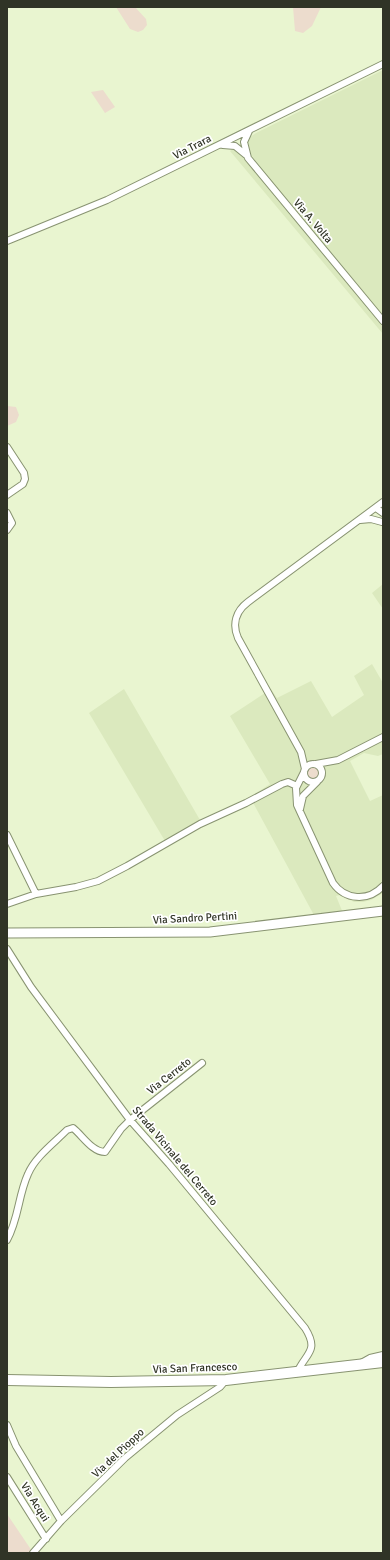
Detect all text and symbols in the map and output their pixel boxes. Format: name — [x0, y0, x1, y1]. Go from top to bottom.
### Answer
street label: Via Trara — [171, 132, 214, 162]
street label: Via A. Volta — [291, 196, 336, 246]
street label: Via Sandro Pertini — [153, 909, 238, 927]
street label: Via Cerreto — [144, 1055, 194, 1097]
street label: Strada Vicinale del Cerreto — [130, 1104, 220, 1208]
street label: Via San Francesco — [152, 1360, 238, 1376]
street label: Via del Pioppo — [89, 1425, 147, 1480]
street label: Via Acqui — [18, 1480, 52, 1524]

